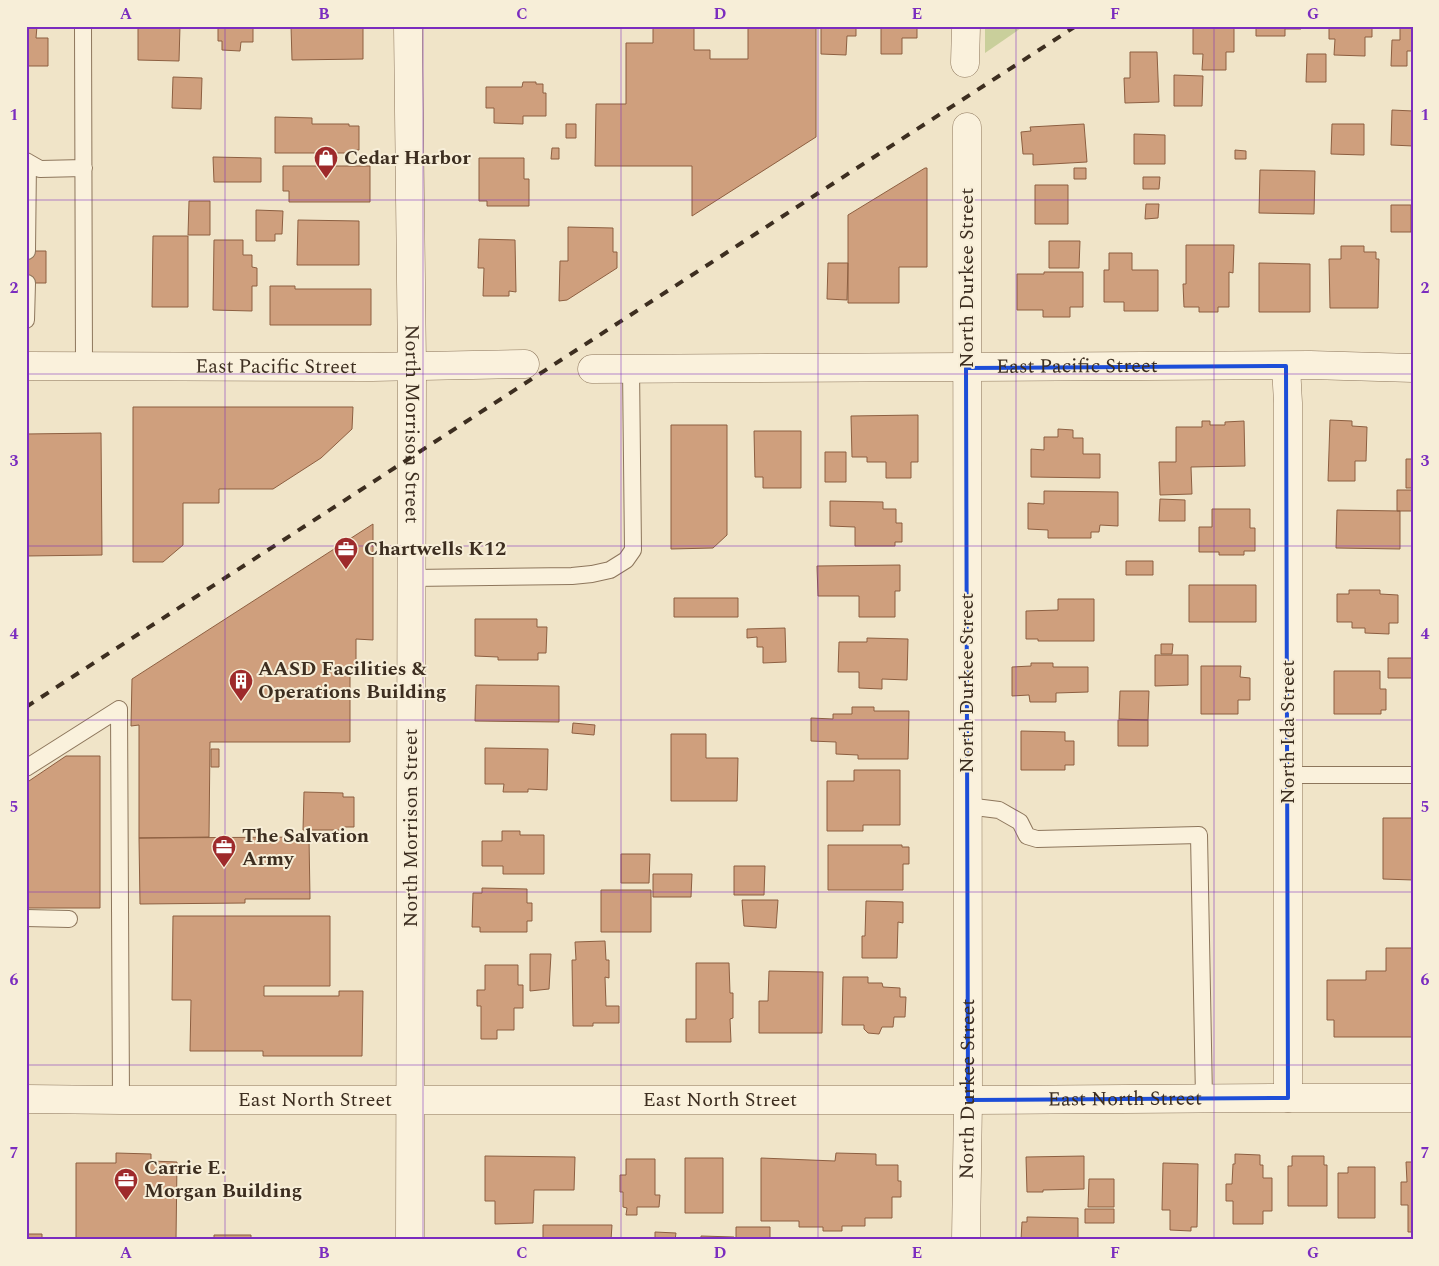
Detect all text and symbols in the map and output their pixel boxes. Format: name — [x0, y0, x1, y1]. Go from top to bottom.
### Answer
text: A — [120, 2, 133, 26]
text: B — [318, 2, 330, 26]
text: C — [516, 2, 528, 26]
text: D — [714, 2, 727, 26]
text: E — [912, 2, 922, 26]
text: F — [1110, 2, 1120, 26]
text: G — [1307, 2, 1319, 26]
text: 1 — [10, 103, 18, 127]
text: 1 — [1421, 103, 1429, 127]
place label: Cedar Harbor — [344, 143, 471, 173]
shop icon: Cedar Harbor — [313, 145, 339, 179]
street label: North Durkee Street — [952, 188, 982, 368]
text: 2 — [10, 276, 19, 300]
text: 2 — [1421, 276, 1430, 300]
street label: North Morrison Street — [397, 324, 427, 524]
street label: East Pacific Street — [195, 351, 357, 382]
street label: East Pacific Street — [996, 351, 1158, 382]
text: 3 — [10, 449, 19, 473]
text: 3 — [1421, 449, 1430, 473]
place label: Chartwells K12 — [364, 534, 506, 564]
office icon: Chartwells K12 — [333, 536, 359, 570]
street label: North Durkee Street — [952, 593, 982, 773]
text: 4 — [10, 622, 19, 646]
text: 4 — [1421, 622, 1430, 646]
place label: AASD Facilities & Operations Building — [258, 654, 447, 707]
street label: North Ida Street — [1273, 660, 1303, 804]
building icon: AASD Facilities & Operations Building — [228, 668, 254, 702]
street label: North Morrison Street — [396, 728, 426, 928]
text: 5 — [10, 795, 18, 819]
text: 5 — [1421, 795, 1429, 819]
place label: The Salvation Army — [242, 821, 369, 874]
office icon: The Salvation Army — [211, 834, 237, 868]
text: 6 — [10, 968, 19, 992]
text: 6 — [1421, 968, 1430, 992]
street label: North Durkee Street — [952, 999, 983, 1180]
street label: East North Street — [1048, 1084, 1202, 1115]
street label: East North Street — [238, 1085, 392, 1115]
street label: East North Street — [643, 1085, 797, 1115]
text: 7 — [10, 1141, 19, 1165]
text: 7 — [1421, 1141, 1430, 1165]
place label: Carrie E. Morgan Building — [144, 1153, 302, 1206]
office icon: Carrie E. Morgan Building — [113, 1167, 139, 1201]
text: A — [120, 1241, 133, 1265]
text: B — [318, 1241, 330, 1265]
text: C — [516, 1241, 528, 1265]
text: D — [714, 1241, 727, 1265]
text: E — [912, 1241, 922, 1265]
text: F — [1110, 1241, 1120, 1265]
text: G — [1307, 1241, 1319, 1265]

